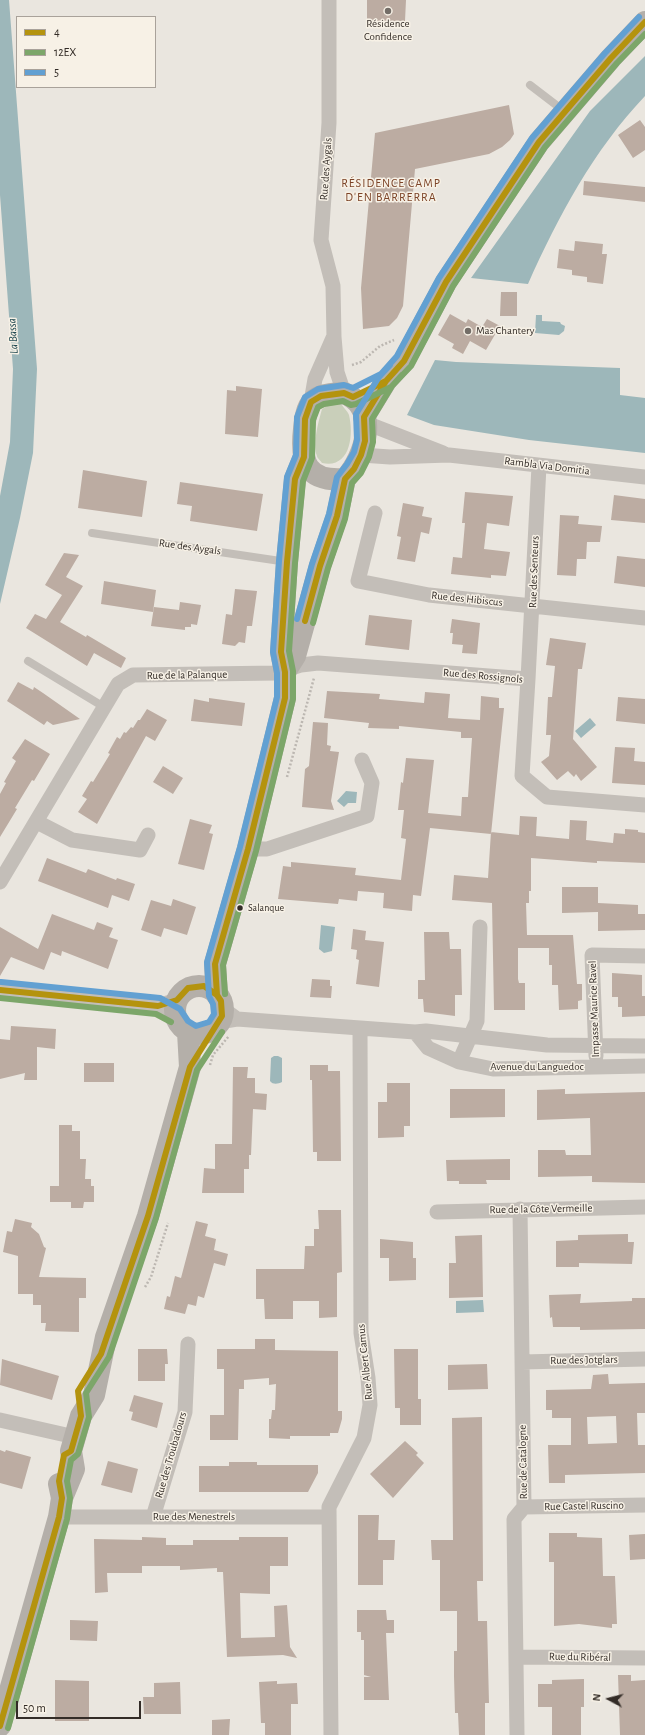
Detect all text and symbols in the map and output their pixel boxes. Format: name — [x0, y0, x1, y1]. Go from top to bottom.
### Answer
marker: Résidence Confidence — [383, 6, 393, 16]
legend — [16, 16, 156, 88]
place label: Résidence Confidence — [364, 17, 412, 43]
text: 4 — [54, 26, 60, 38]
text: 12EX — [54, 46, 77, 58]
text: 5 — [54, 66, 59, 78]
street label: Rue des Aygals — [317, 137, 335, 201]
district label: RÉSIDENCE CAMP D'EN BARRERRA — [341, 176, 441, 204]
water label: La Bassa — [5, 318, 21, 354]
place label: Mas Chantery — [476, 324, 534, 338]
marker: Mas Chantery — [463, 326, 473, 336]
street label: Rambla Via Domitia — [504, 454, 590, 478]
street label: Rue des Aygals — [158, 536, 222, 558]
street label: Rue des Senteurs — [526, 536, 542, 608]
street label: Rue des Hibiscus — [431, 589, 503, 609]
street label: Rue des Rossignols — [442, 666, 524, 686]
street label: Rue de la Palanque — [147, 668, 227, 682]
place label: Salanque — [248, 902, 284, 914]
marker: Salanque — [235, 903, 245, 913]
street label: Impasse Maurice Ravel — [586, 960, 602, 1058]
street label: Avenue du Languedoc — [490, 1060, 584, 1074]
street label: Rue de la Côte Vermeille — [489, 1202, 593, 1216]
street label: Rue Albert Camus — [354, 1323, 376, 1401]
street label: Rue des Jotglars — [550, 1353, 618, 1367]
street label: Rue des Troubadours — [152, 1410, 190, 1500]
street label: Rue de Catalogne — [516, 1425, 530, 1499]
street label: Rue Castel Ruscino — [544, 1499, 624, 1513]
street label: Rue des Menestrels — [153, 1510, 235, 1524]
street label: Rue du Ribéral — [549, 1650, 611, 1664]
north arrow — [589, 1679, 629, 1719]
scale bar — [18, 1693, 143, 1719]
text: N — [591, 1693, 603, 1702]
text: 50 m — [23, 1702, 46, 1714]

